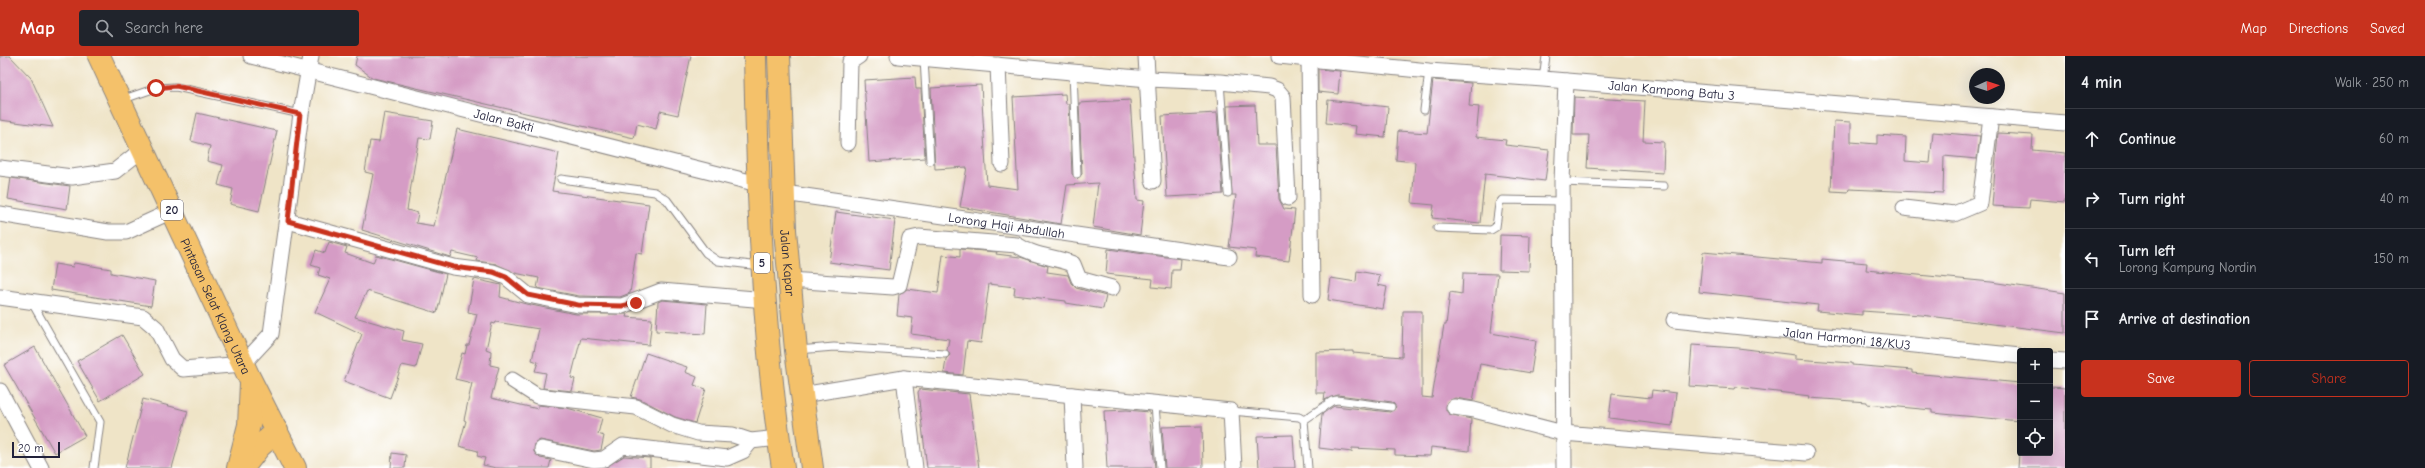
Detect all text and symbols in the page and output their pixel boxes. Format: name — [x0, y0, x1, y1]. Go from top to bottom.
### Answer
search box — [79, 10, 359, 46]
text: Map — [20, 17, 55, 39]
icon: search — [93, 17, 115, 39]
text: Search here — [125, 19, 203, 37]
text: Map — [2240, 20, 2267, 37]
text: Directions — [2289, 20, 2348, 37]
text: Saved — [2370, 20, 2405, 37]
north arrow — [1969, 68, 2005, 104]
text: 4 min — [2081, 73, 2122, 92]
text: Walk · 250 m — [2335, 75, 2409, 90]
street label: Jalan Kampong Batu 3 — [1608, 78, 1735, 103]
route start — [147, 79, 165, 97]
street label: Jalan Bakti — [472, 106, 536, 135]
icon: ahead — [2081, 128, 2103, 150]
text: Continue — [2119, 130, 2176, 148]
text: 60 m — [2379, 131, 2409, 146]
icon: right — [2081, 188, 2103, 210]
text: Turn right — [2119, 190, 2185, 208]
text: 40 m — [2380, 191, 2409, 206]
road number: 20 — [161, 200, 183, 220]
street label: Lorong Haji Abdullah — [947, 210, 1066, 241]
street label: Jalan Kapar — [777, 229, 798, 297]
street label: Pintasan Selat Klang Utara — [177, 236, 254, 377]
text: Turn left — [2119, 242, 2175, 260]
icon: left — [2081, 248, 2103, 270]
text: 150 m — [2374, 251, 2409, 266]
road number: 5 — [754, 253, 770, 273]
text: Lorong Kampung Nordin — [2119, 260, 2256, 275]
route end — [627, 294, 645, 312]
icon: arrive — [2081, 308, 2103, 330]
text: Arrive at destination — [2119, 310, 2250, 328]
street label: Jalan Harmoni 18/KU3 — [1783, 324, 1911, 353]
map controls — [2017, 348, 2053, 456]
button: + — [2017, 348, 2053, 384]
button: Save — [2081, 360, 2241, 397]
button: Share — [2249, 360, 2409, 397]
button: − — [2017, 384, 2053, 420]
button: locate — [2017, 420, 2053, 456]
scale bar — [12, 440, 60, 459]
text: 20 m — [18, 442, 43, 455]

